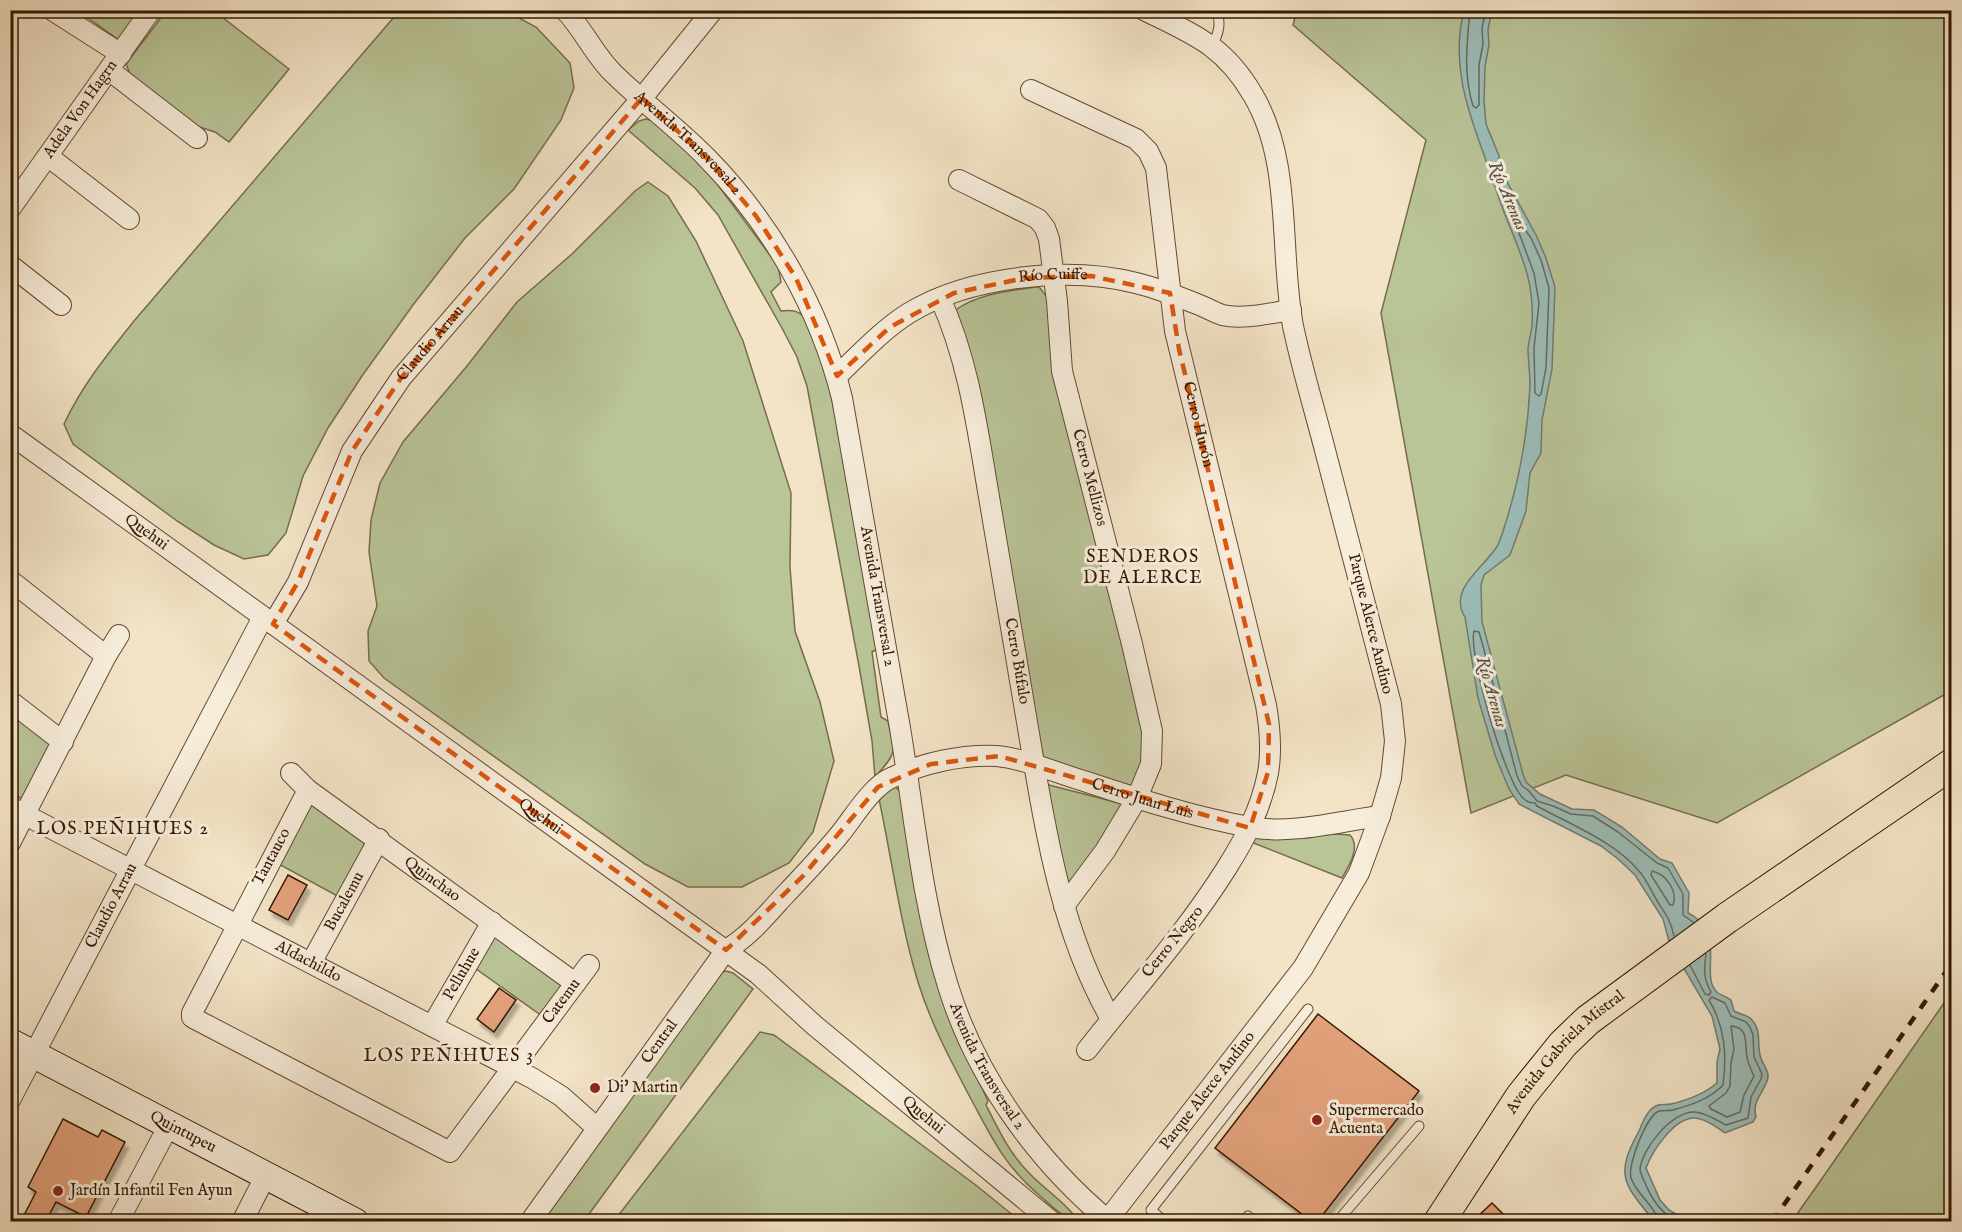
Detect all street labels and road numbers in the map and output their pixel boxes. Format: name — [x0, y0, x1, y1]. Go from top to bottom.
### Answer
street label: Adela Von Hagrn — [38, 56, 122, 163]
street label: Avenida Transversal 2 — [629, 86, 746, 199]
street label: Río Cuiffe — [1017, 265, 1088, 288]
street label: Claudio Arrau — [393, 301, 469, 386]
street label: Cerro Hurón — [1178, 380, 1218, 470]
street label: Cerro Mellizos — [1067, 427, 1111, 529]
street label: Quehui — [120, 510, 172, 555]
street label: Avenida Transversal 2 — [855, 524, 899, 668]
street label: Parque Alerce Andino — [1343, 552, 1397, 697]
street label: Cerro Búfalo — [1000, 616, 1034, 706]
street label: Cerro Juan Luis — [1089, 774, 1196, 824]
street label: Quehui — [514, 794, 566, 839]
street label: Tantauco — [249, 825, 296, 889]
street label: Quinchao — [400, 852, 465, 907]
street label: Claudio Arrau — [81, 860, 142, 952]
street label: Bucalemu — [320, 868, 369, 935]
street label: Cerro Negro — [1138, 902, 1208, 982]
street label: Aldachildo — [271, 936, 345, 987]
street label: Pelluhue — [439, 944, 485, 1004]
street label: Catemu — [538, 975, 585, 1028]
street label: Avenida Gabriela Mistral — [1501, 986, 1629, 1119]
street label: Avenida Transversal 2 — [944, 999, 1029, 1134]
street label: Central — [637, 1015, 683, 1068]
street label: Parque Alerce Andino — [1156, 1027, 1260, 1154]
street label: Quehui — [898, 1092, 949, 1139]
street label: Quintupeu — [146, 1107, 220, 1158]

